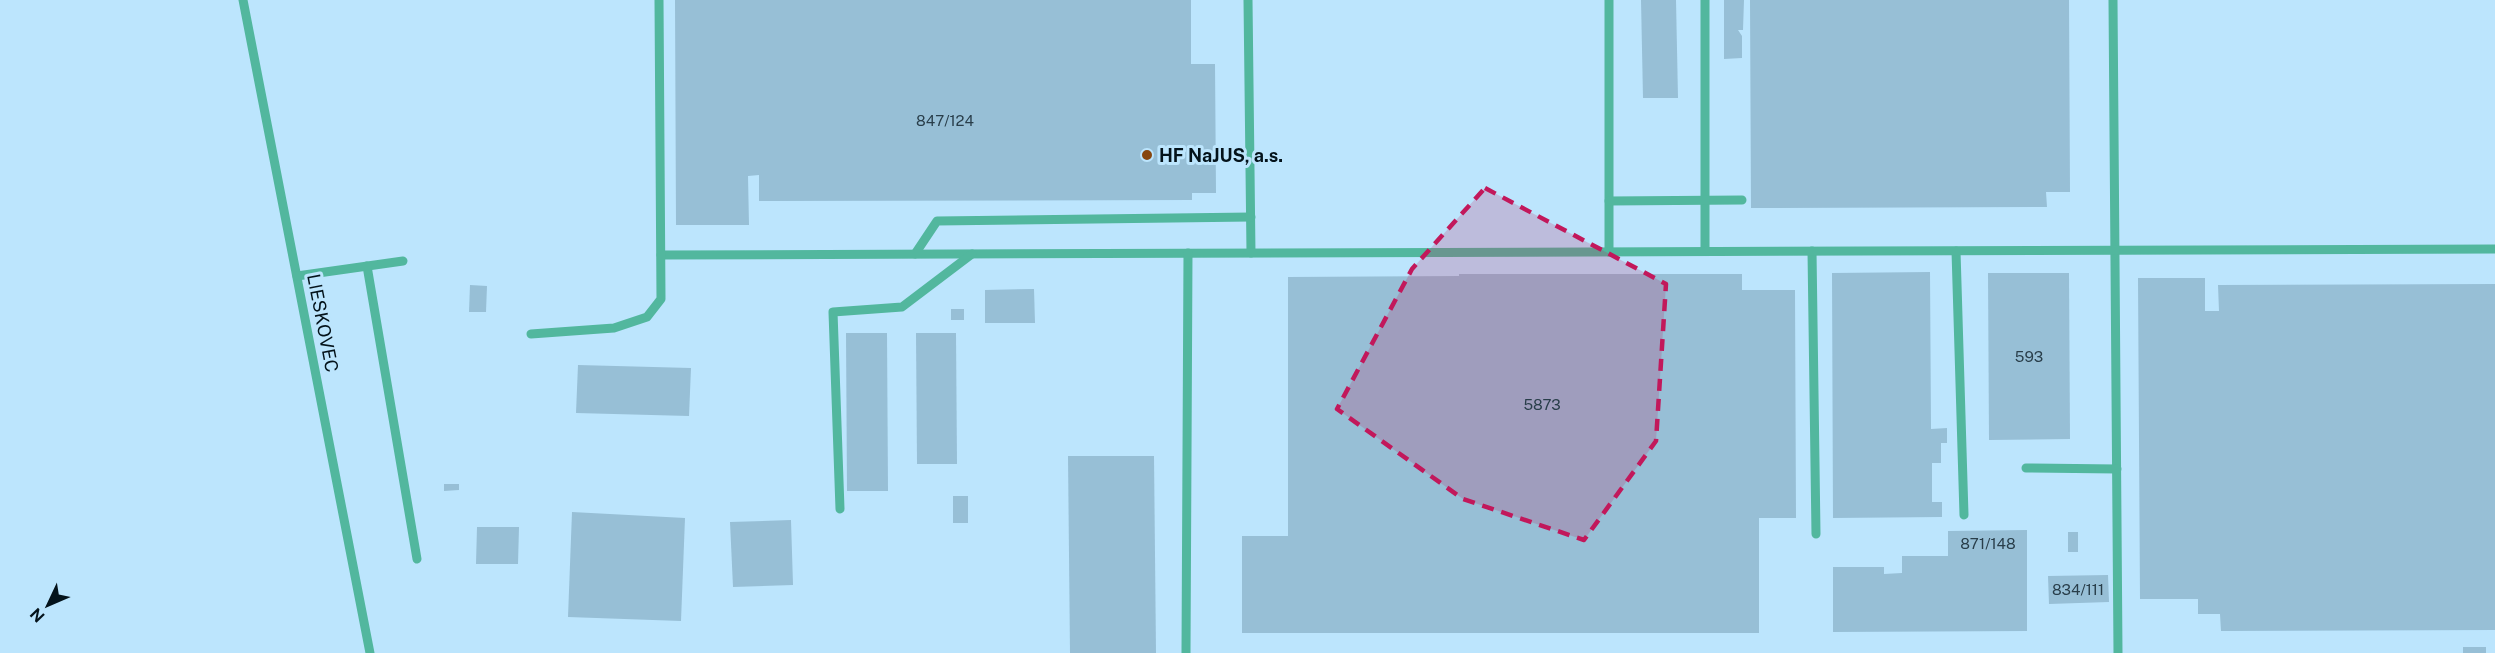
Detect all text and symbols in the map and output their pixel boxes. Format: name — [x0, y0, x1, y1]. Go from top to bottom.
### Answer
house number: 847/124 — [916, 112, 974, 129]
place label: HF NaJUS, a.s. — [1159, 145, 1283, 166]
marker: HF NaJUS, a.s. — [1140, 148, 1154, 162]
street label: LIESKOVEC — [303, 272, 343, 374]
house number: 593 — [2015, 348, 2043, 365]
house number: 5873 — [1523, 396, 1561, 413]
house number: 871/148 — [1960, 535, 2016, 552]
north arrow — [18, 575, 78, 635]
house number: 834/111 — [2052, 581, 2104, 598]
text: N — [26, 604, 49, 626]

